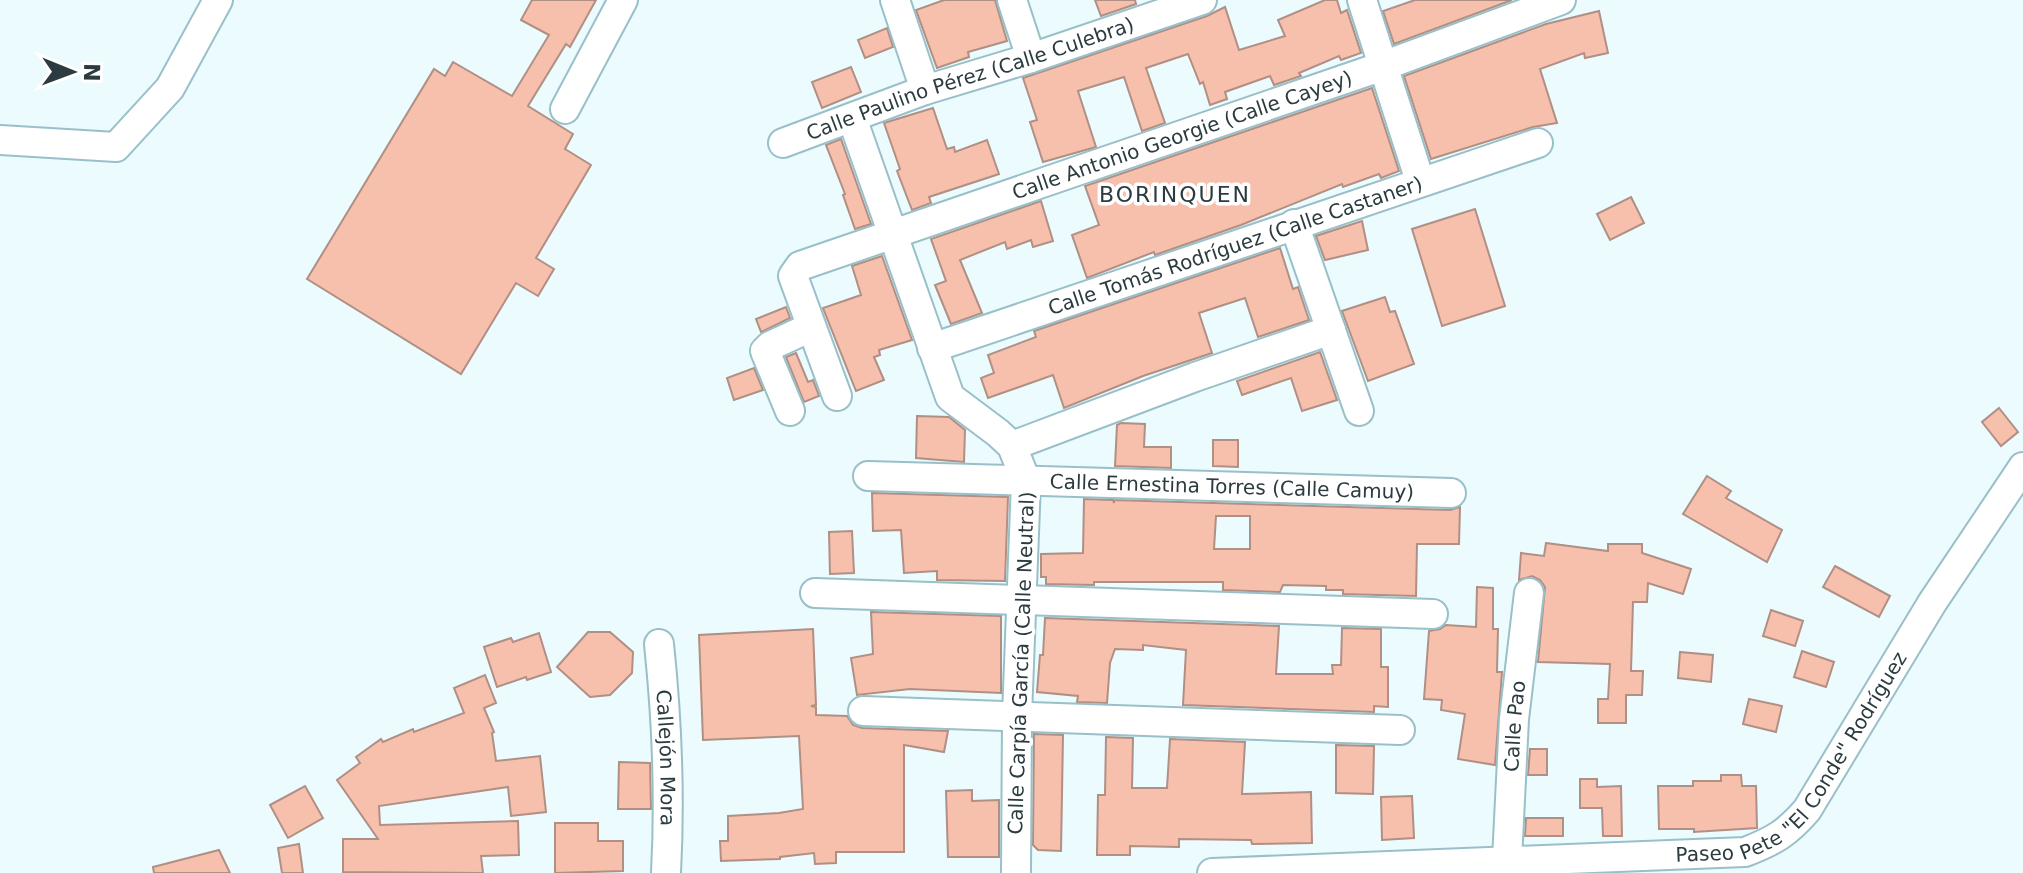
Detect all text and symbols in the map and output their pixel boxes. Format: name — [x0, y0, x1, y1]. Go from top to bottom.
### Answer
street label: Calle Paulino Pérez (Calle Culebra) — [803, 12, 1137, 145]
north arrow — [32, 32, 112, 112]
text: N — [79, 63, 104, 82]
street label: Calle Antonio Georgie (Calle Cayey) — [1009, 65, 1355, 204]
street label: Calle Tomás Rodríguez (Calle Castaner) — [1045, 171, 1425, 320]
district label: BORINQUEN — [1099, 182, 1251, 207]
street label: Calle Ernestina Torres (Calle Camuy) — [1049, 469, 1414, 504]
street label: Calle Carpía García (Calle Neutral) — [1003, 491, 1039, 835]
street label: Paseo Pete "El Conde" Rodríguez — [1675, 647, 1912, 867]
street label: Calle Pao — [1499, 679, 1530, 773]
street label: Callejón Mora — [651, 689, 680, 826]

